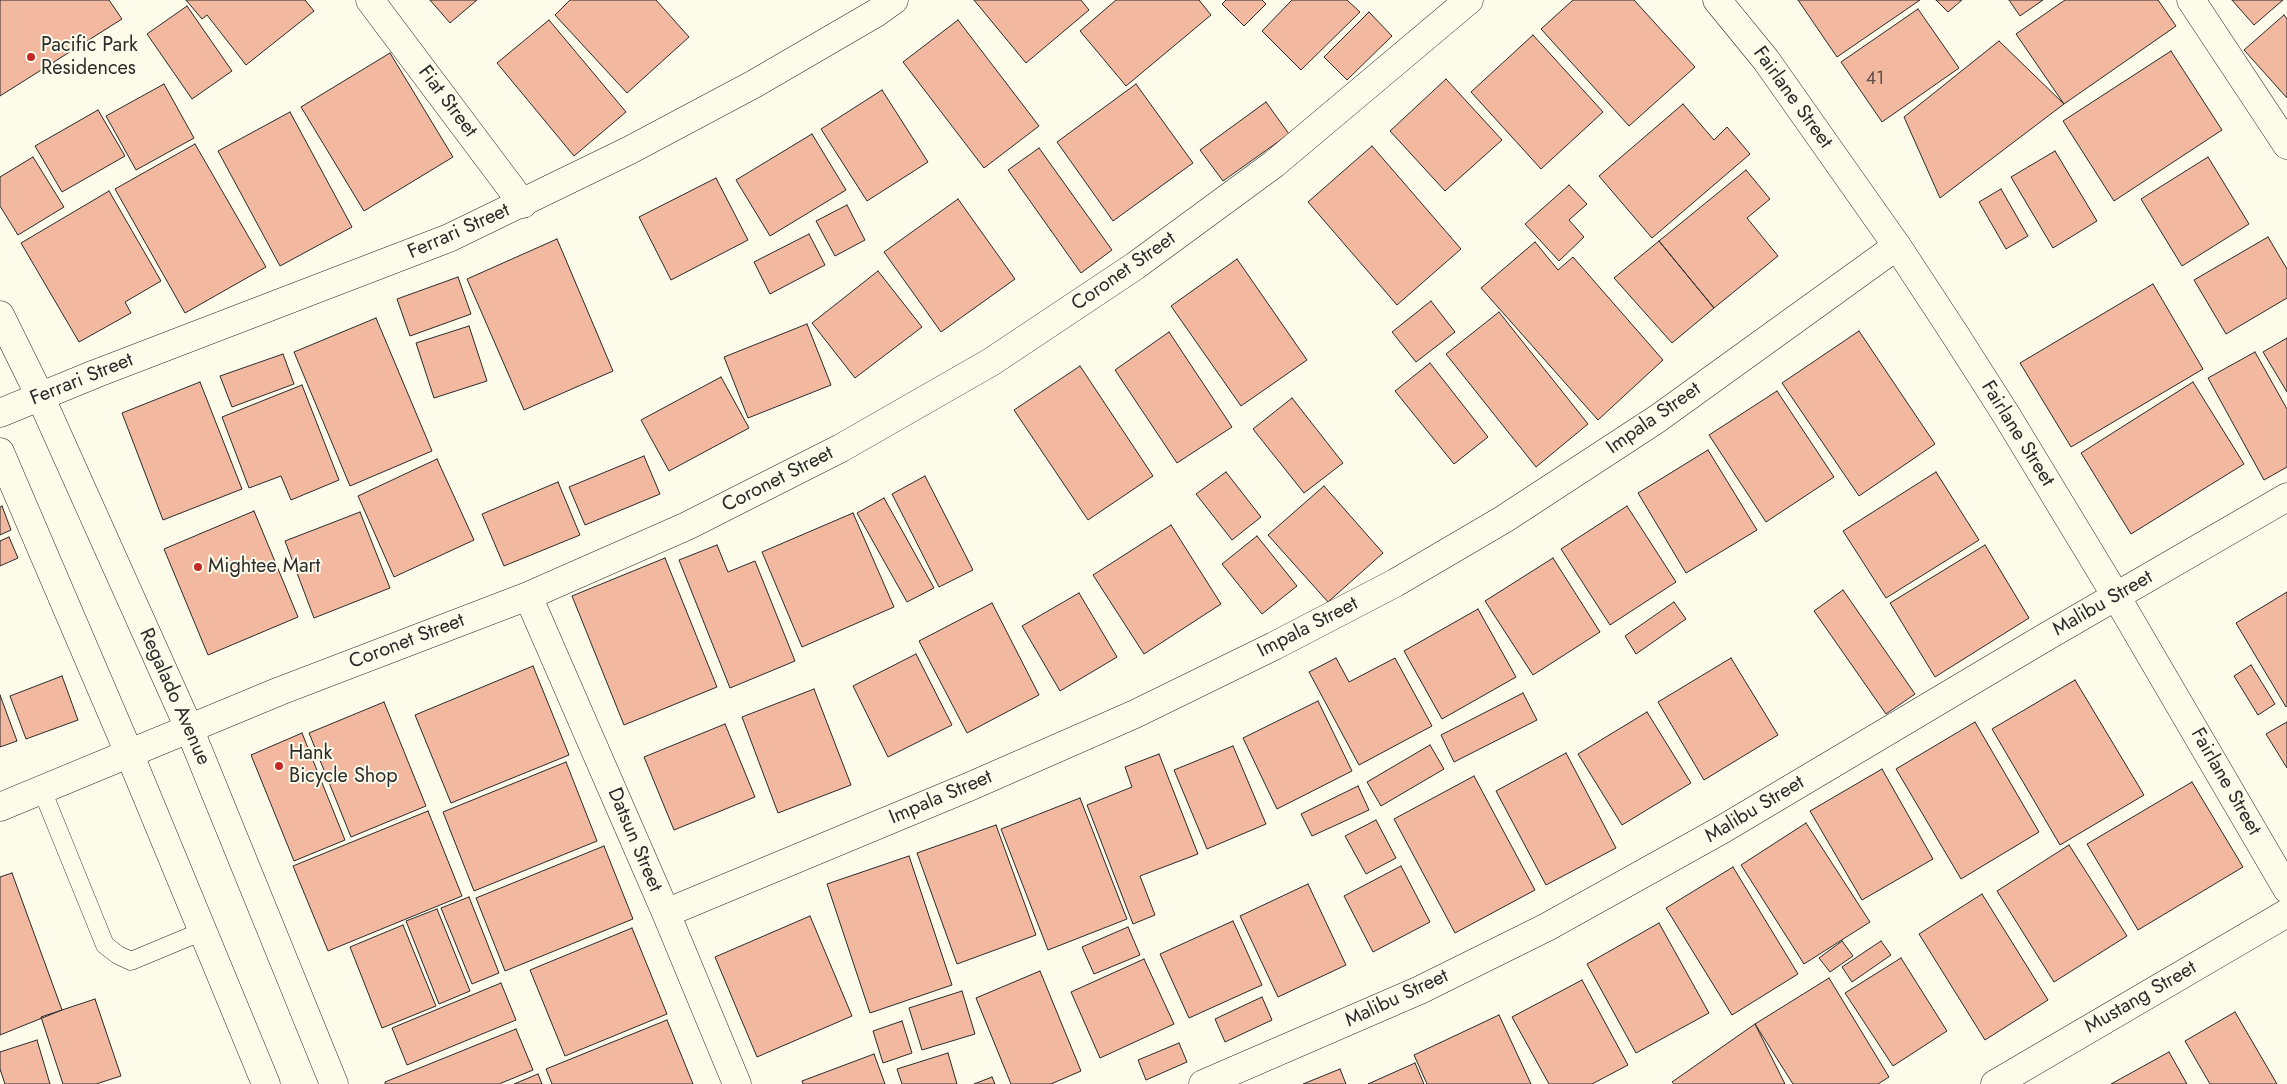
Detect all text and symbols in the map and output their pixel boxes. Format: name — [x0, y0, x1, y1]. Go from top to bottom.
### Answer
place label: Pacific Park Residences — [41, 34, 138, 81]
street label: Fairlane Street — [1747, 42, 1837, 154]
marker: Pacific Park Residences — [25, 51, 37, 63]
street label: Fiat Street — [412, 61, 482, 143]
house number: 41 — [1866, 69, 1884, 91]
street label: Ferrari Street — [404, 199, 514, 265]
street label: Coronet Street — [1067, 227, 1181, 317]
street label: Ferrari Street — [27, 348, 137, 412]
street label: Fairlane Street — [1975, 377, 2059, 491]
street label: Impala Street — [1602, 378, 1706, 460]
street label: Coronet Street — [718, 442, 838, 518]
place label: Mightee Mart — [208, 555, 320, 579]
marker: Mightee Mart — [192, 561, 204, 573]
street label: Malibu Street — [2049, 566, 2157, 642]
street label: Impala Street — [1254, 592, 1362, 664]
street label: Coronet Street — [346, 609, 468, 675]
street label: Regalado Avenue — [133, 625, 215, 769]
street label: Fairlane Street — [2185, 724, 2265, 840]
place label: Hank Bicycle Shop — [289, 742, 398, 789]
marker: Hank Bicycle Shop — [273, 760, 285, 772]
street label: Impala Street — [886, 766, 996, 830]
street label: Malibu Street — [1701, 771, 1809, 849]
street label: Datsun Street — [601, 784, 667, 896]
street label: Mustang Street — [2081, 956, 2201, 1040]
street label: Malibu Street — [1342, 965, 1452, 1033]

